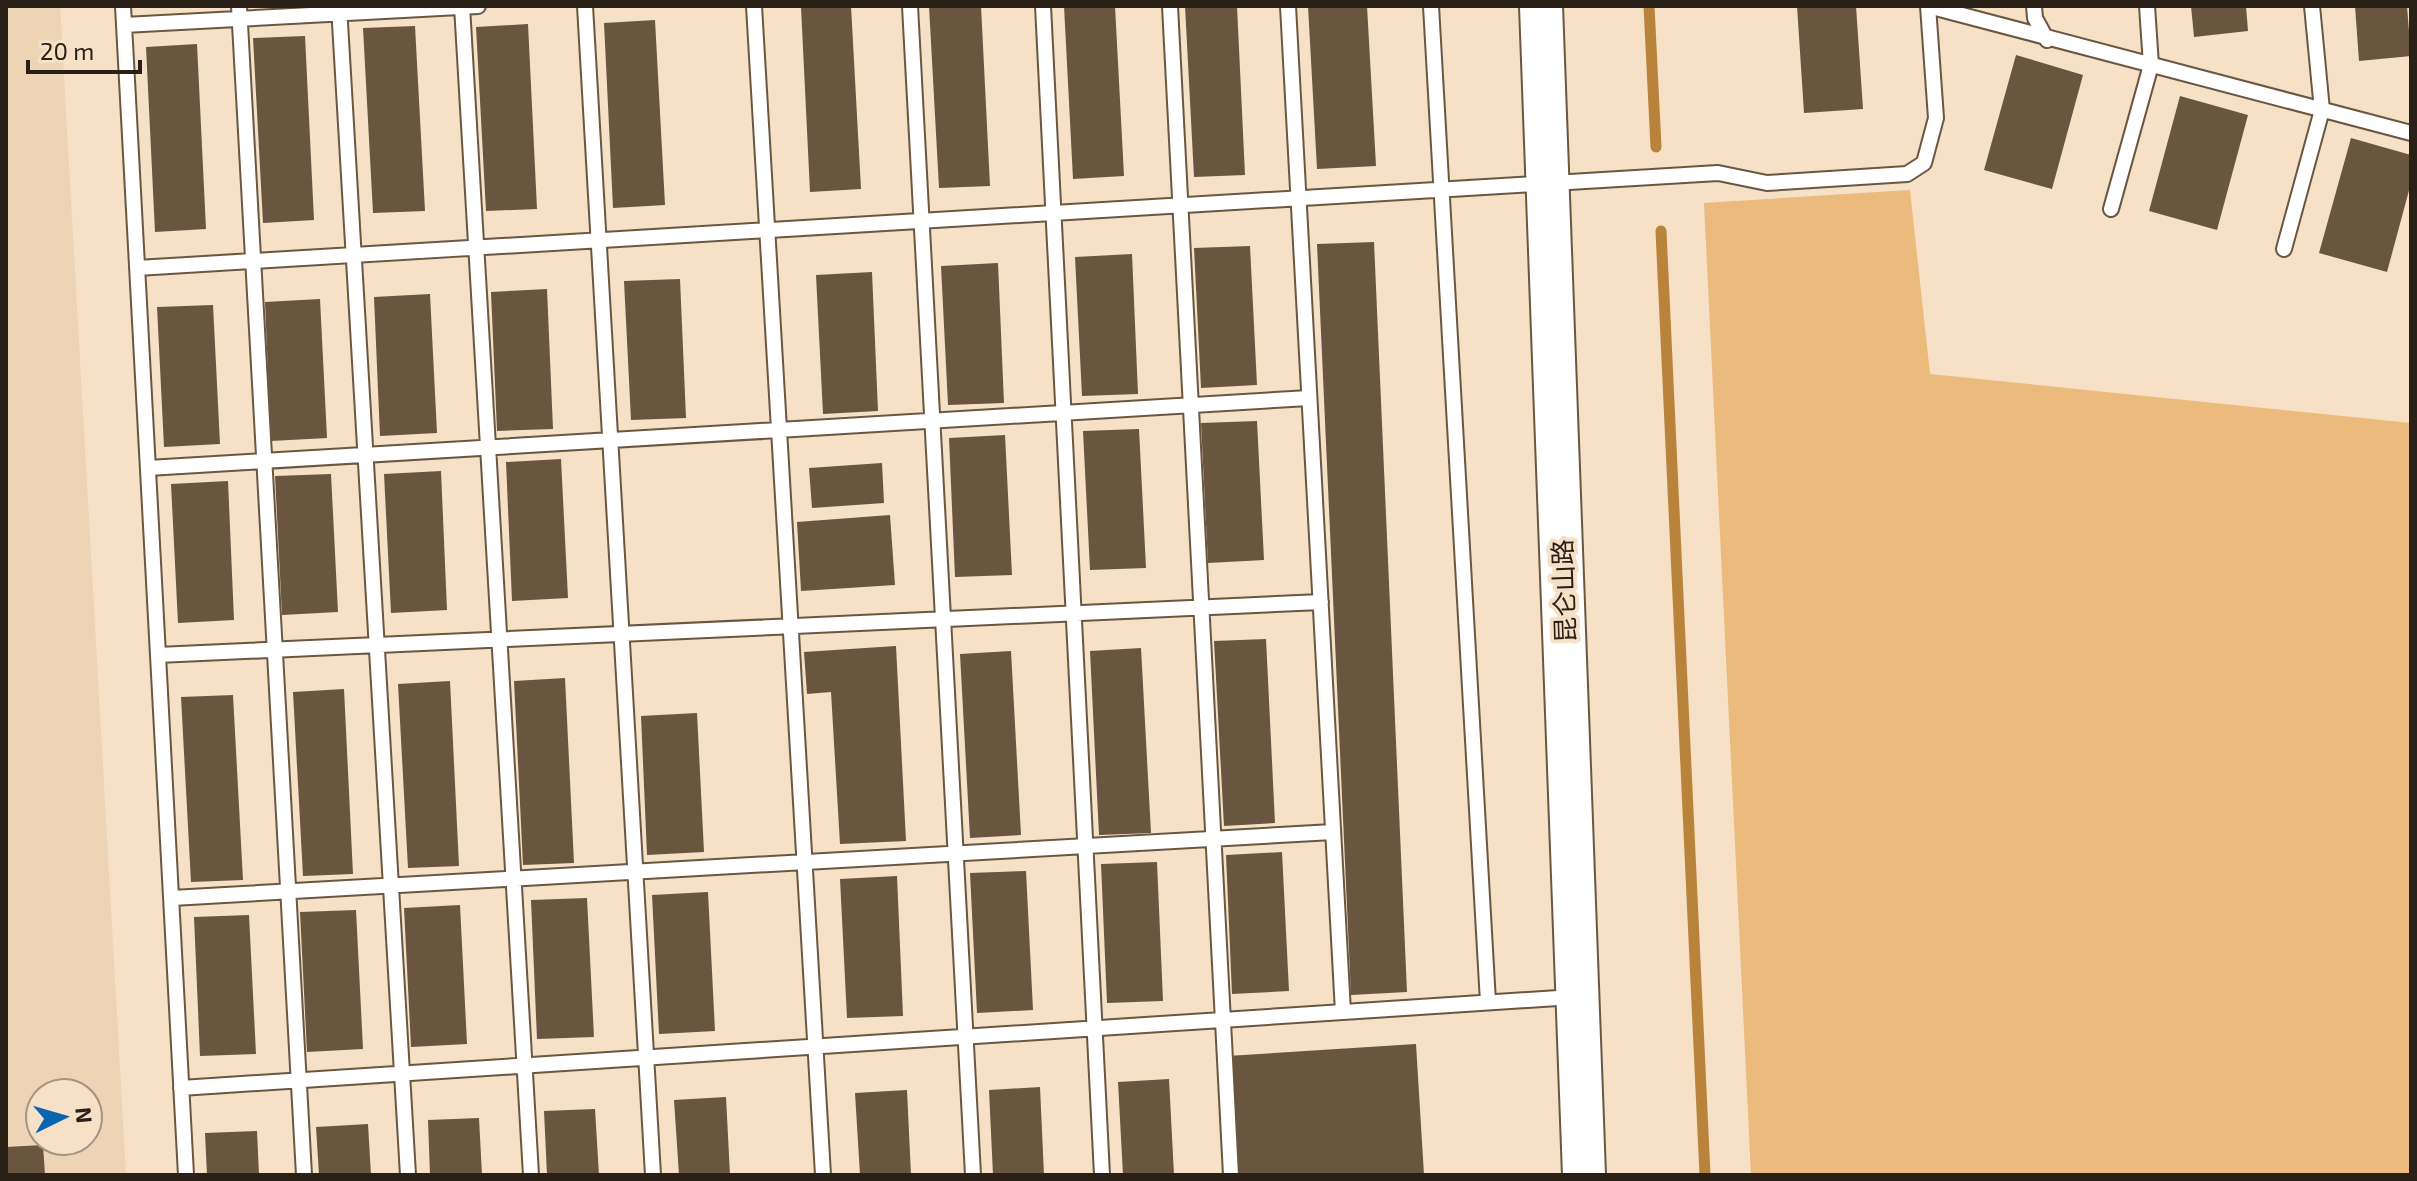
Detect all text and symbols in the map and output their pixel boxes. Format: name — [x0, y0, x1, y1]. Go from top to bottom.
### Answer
scale bar — [28, 24, 140, 74]
text: 20 m — [40, 36, 94, 65]
street label: 昆仑山路 — [1546, 538, 1580, 644]
north arrow — [24, 1077, 104, 1157]
text: N — [71, 1106, 99, 1124]

